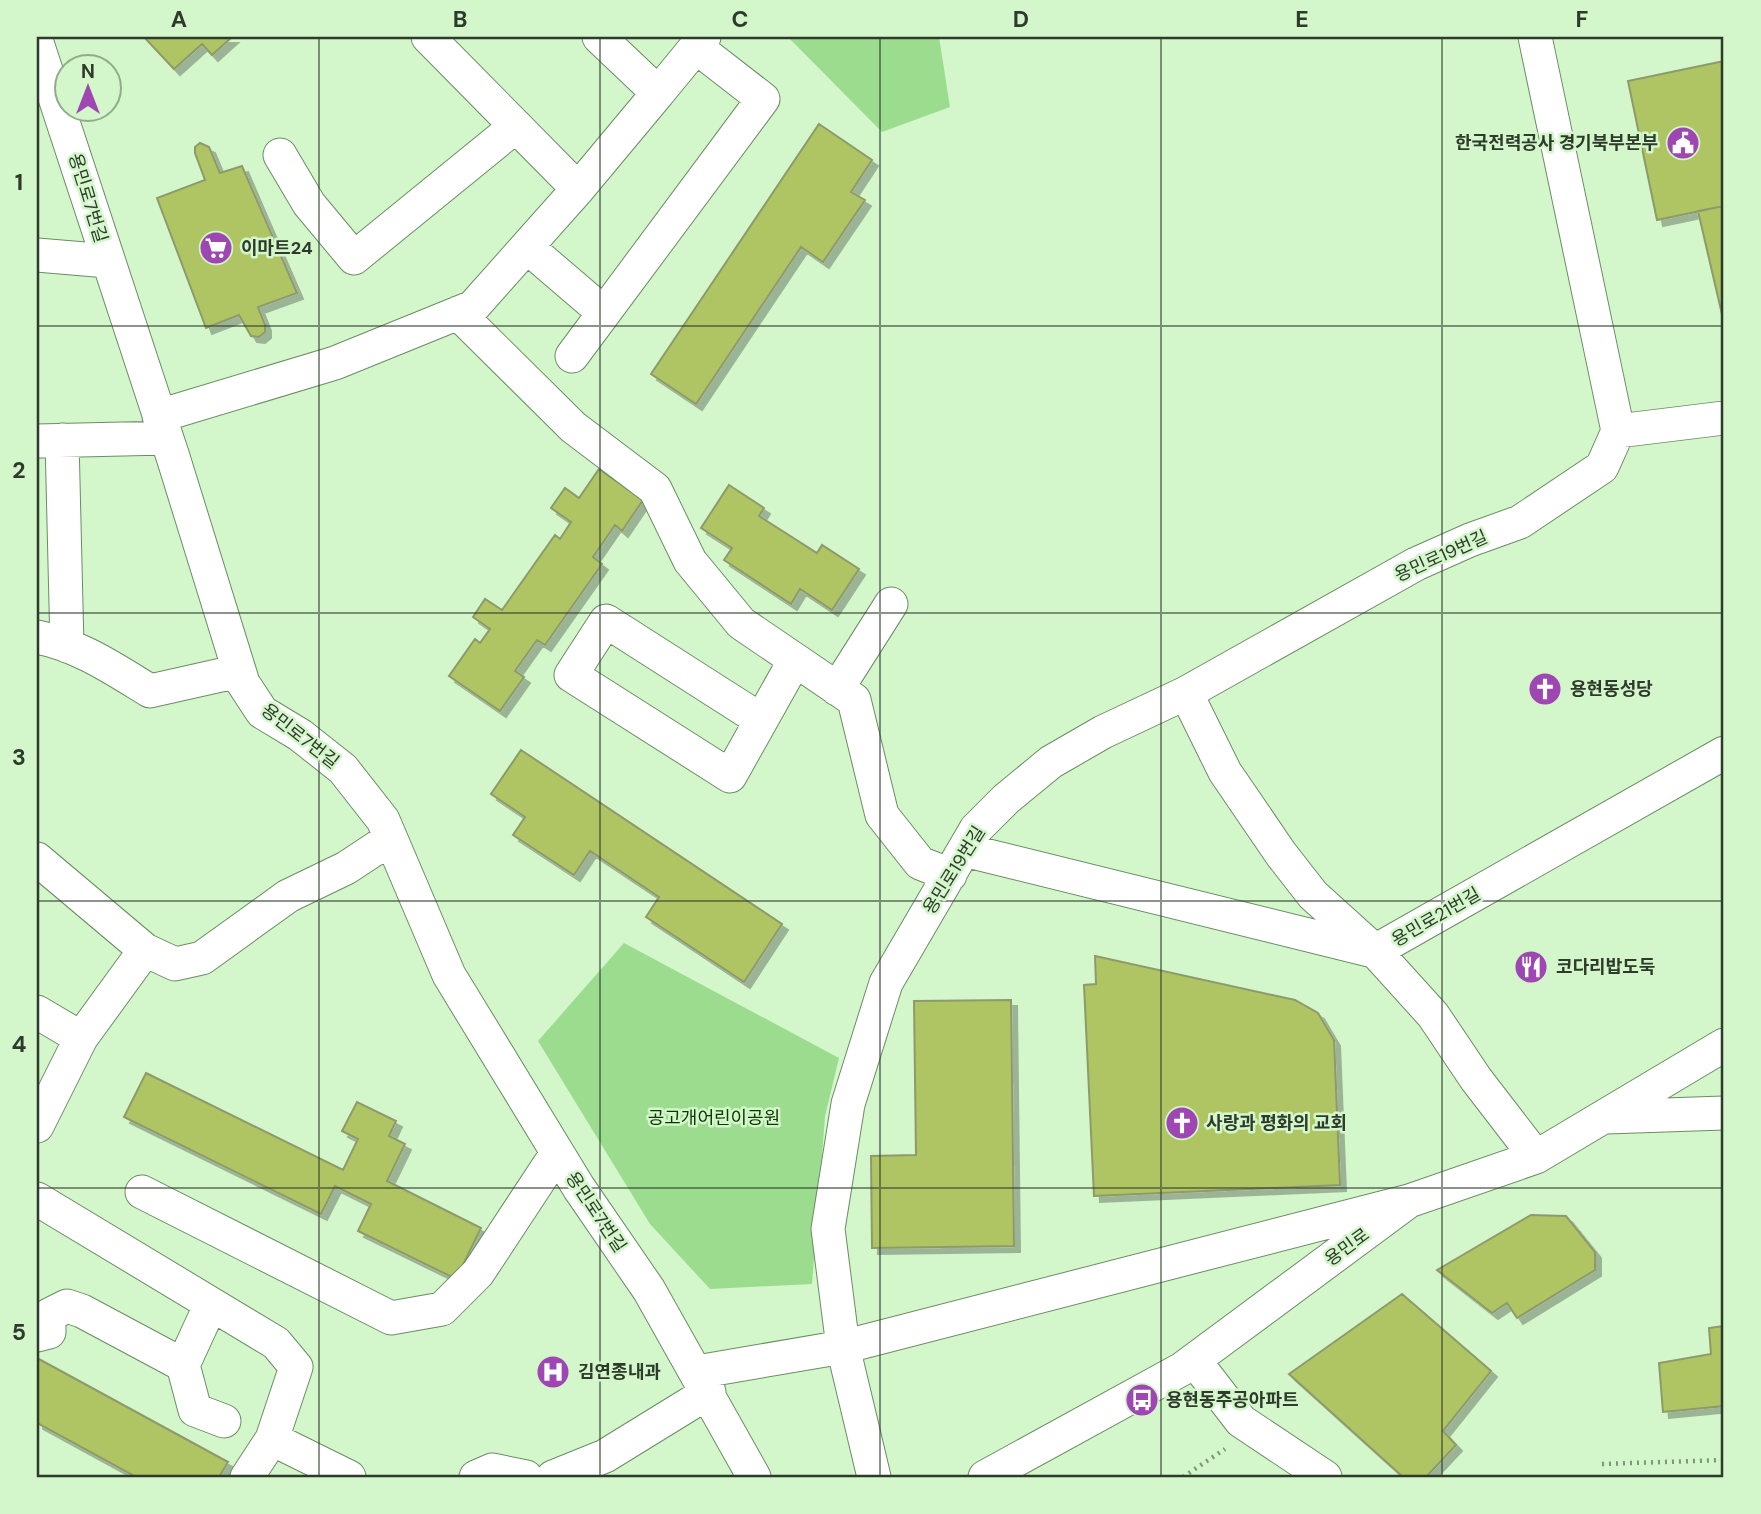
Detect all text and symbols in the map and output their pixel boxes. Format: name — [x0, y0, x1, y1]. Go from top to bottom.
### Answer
text: A — [171, 4, 187, 34]
text: B — [453, 4, 467, 34]
text: C — [732, 4, 748, 34]
text: D — [1013, 4, 1029, 34]
text: E — [1295, 4, 1309, 34]
text: F — [1576, 4, 1589, 34]
north arrow — [52, 52, 122, 122]
text: N — [81, 59, 95, 84]
public building icon: 한국전력공사 경기북부본부 — [1664, 124, 1702, 162]
place label: 한국전력공사 경기북부본부 — [1455, 131, 1658, 155]
street label: 용민로7번길 — [63, 150, 113, 246]
text: 1 — [15, 167, 23, 197]
supermarket icon: 이마트24 — [197, 229, 235, 267]
place label: 이마트24 — [241, 236, 313, 260]
text: 2 — [12, 455, 26, 485]
street label: 용민로19번길 — [1391, 525, 1491, 587]
church icon: 용현동성당 — [1526, 670, 1564, 708]
place label: 용현동성당 — [1570, 677, 1653, 701]
street label: 용민로7번길 — [256, 698, 344, 774]
text: 3 — [12, 742, 26, 772]
street label: 용민로19번길 — [917, 821, 991, 919]
street label: 용민로21번길 — [1387, 882, 1485, 952]
restaurant icon: 코다리밥도둑 — [1512, 948, 1550, 986]
place label: 코다리밥도둑 — [1556, 955, 1655, 979]
text: 4 — [12, 1029, 27, 1059]
church icon: 사랑과 평화의 교회 — [1163, 1104, 1201, 1142]
park label: 공고개어린이공원 — [648, 1106, 780, 1130]
place label: 사랑과 평화의 교회 — [1206, 1111, 1347, 1135]
street label: 용민로7번길 — [560, 1167, 632, 1257]
street label: 용민로 — [1320, 1223, 1374, 1271]
text: 5 — [12, 1317, 26, 1347]
hospital icon: 김연종내과 — [534, 1353, 572, 1391]
place label: 김연종내과 — [578, 1360, 661, 1384]
bus stop icon: 용현동주공아파트 — [1123, 1381, 1161, 1419]
place label: 용현동주공아파트 — [1166, 1388, 1298, 1412]

